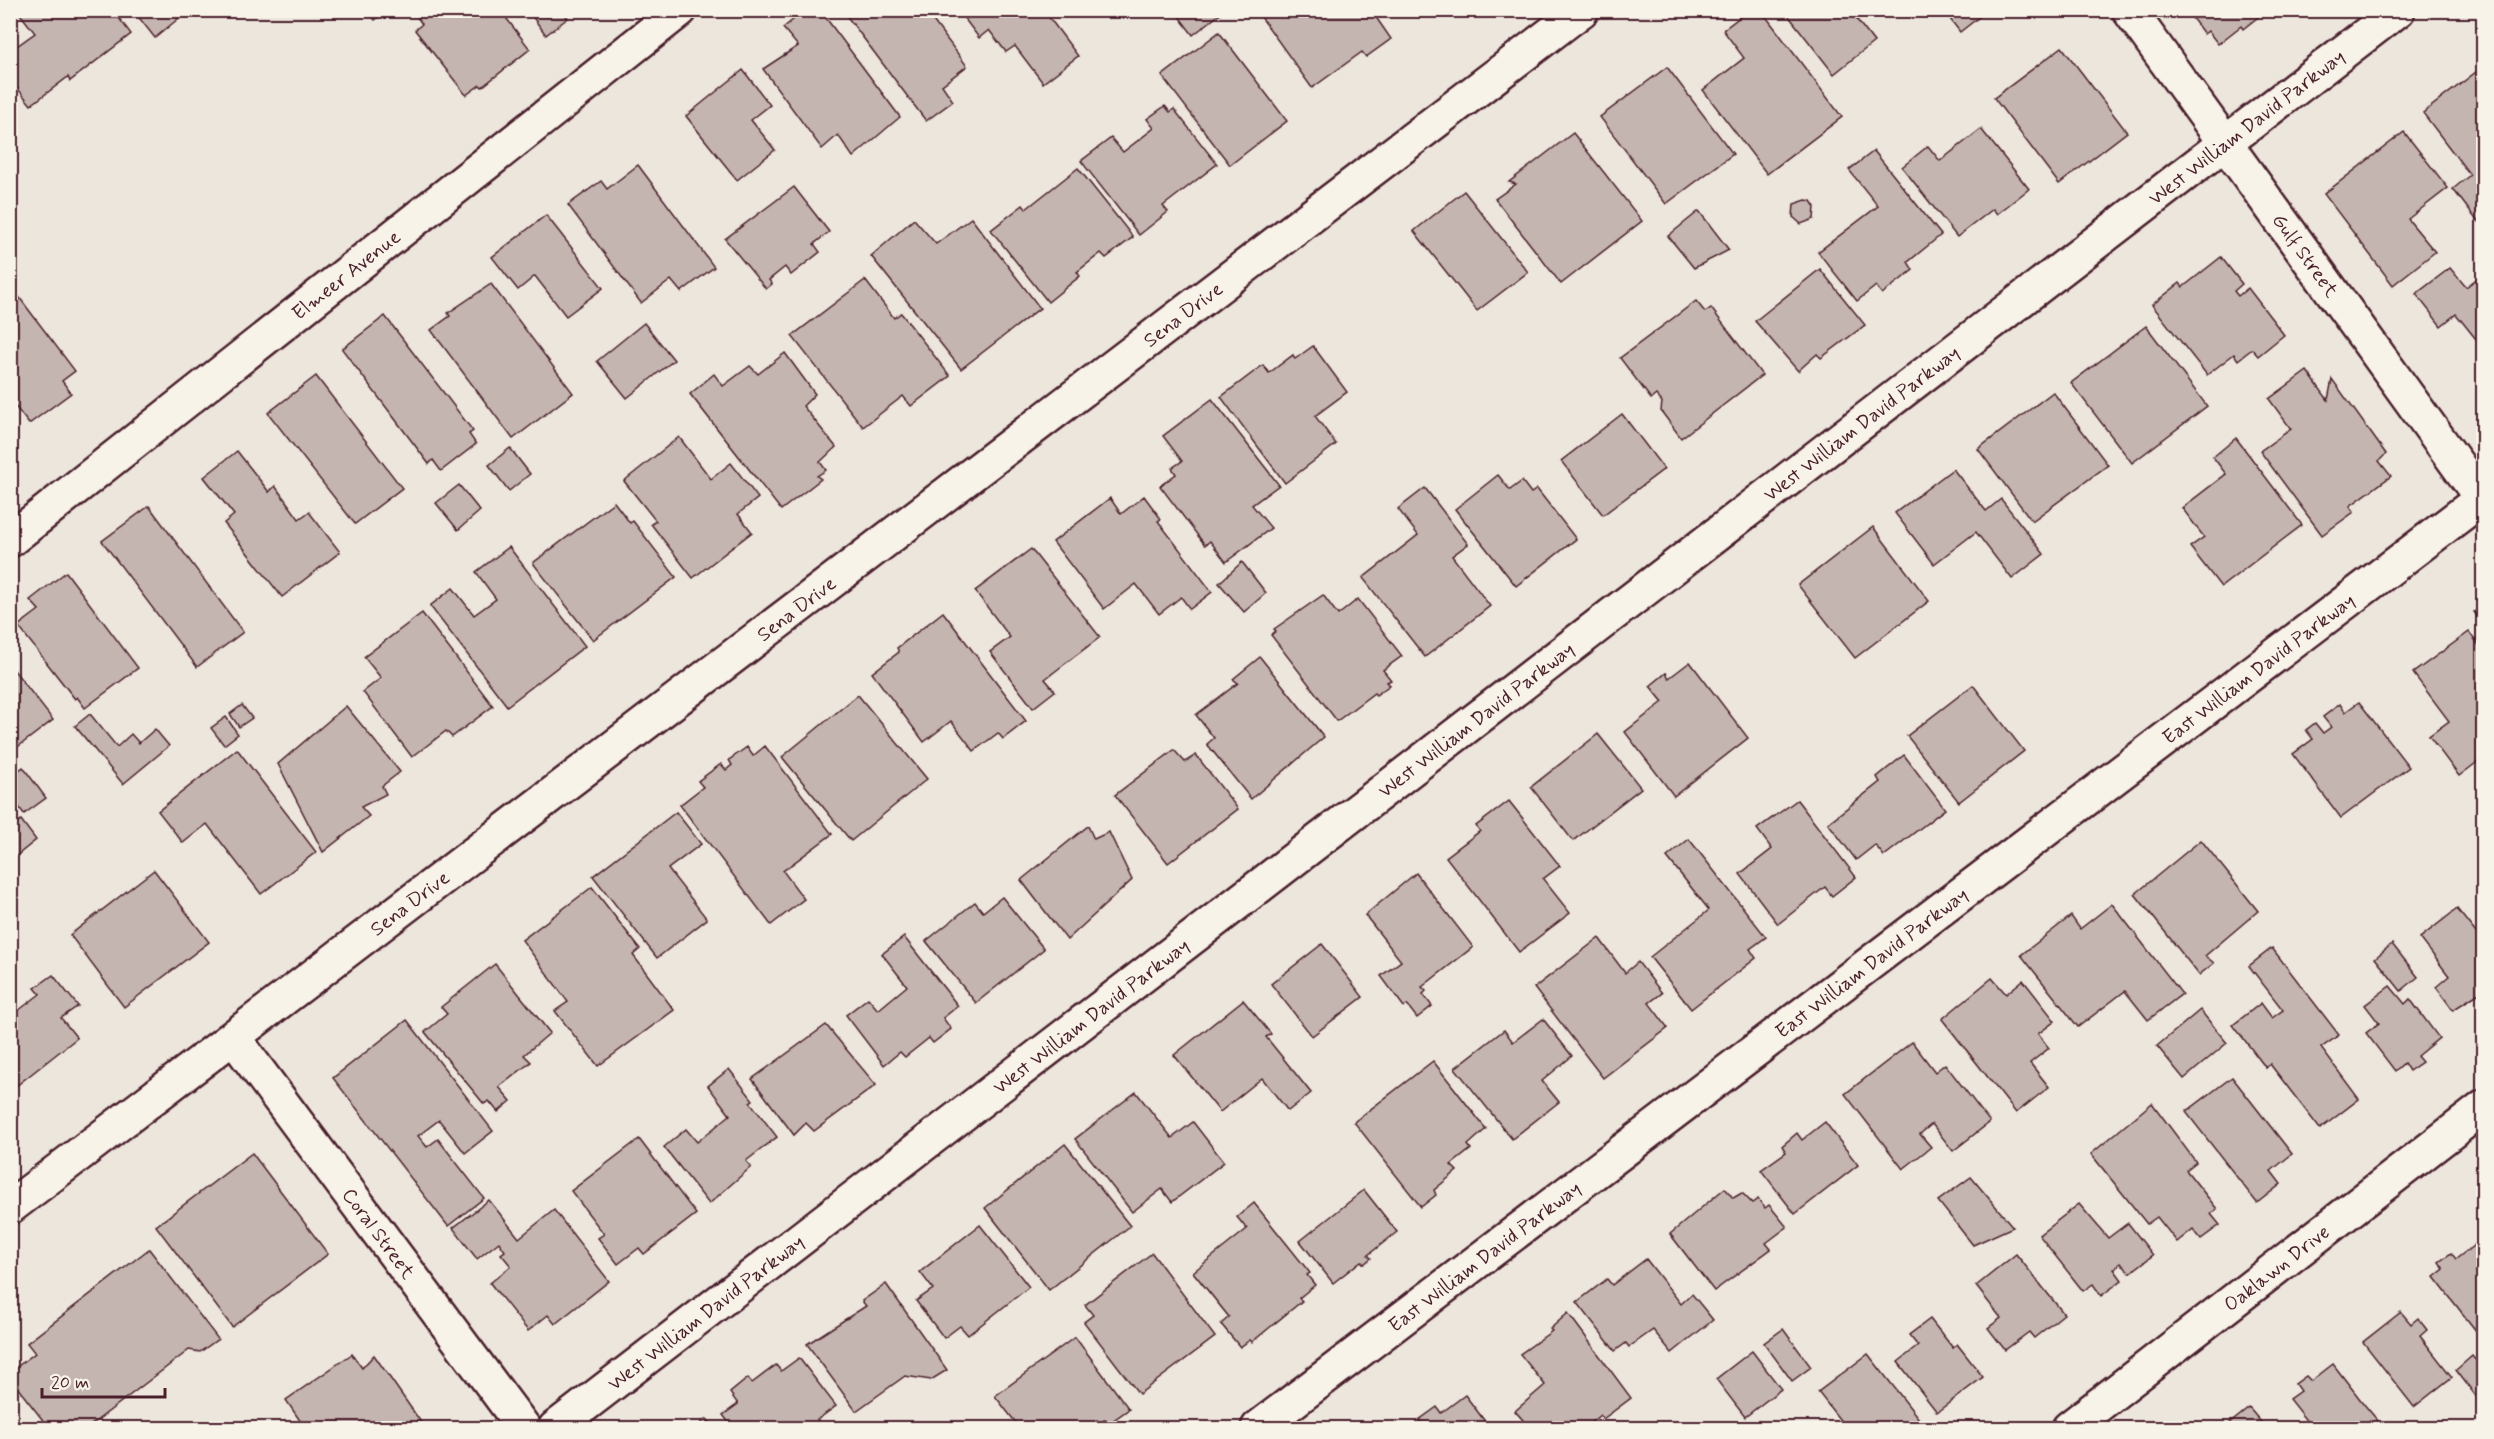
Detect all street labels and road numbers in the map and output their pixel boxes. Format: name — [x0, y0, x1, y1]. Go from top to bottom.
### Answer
street label: West William David Parkway — [2144, 44, 2351, 212]
street label: Gulf Street — [2265, 208, 2344, 303]
street label: Elmeer Avenue — [287, 224, 407, 327]
street label: Sena Drive — [1138, 276, 1229, 354]
street label: West William David Parkway — [1758, 340, 1966, 508]
street label: Sena Drive — [752, 571, 842, 649]
street label: East William David Parkway — [2157, 588, 2361, 751]
street label: West William David Parkway — [1373, 636, 1581, 805]
street label: Sena Drive — [365, 865, 456, 943]
street label: East William David Parkway — [1770, 882, 1974, 1045]
street label: West William David Parkway — [988, 933, 1195, 1101]
street label: East William David Parkway — [1383, 1176, 1587, 1339]
street label: Coral Street — [335, 1183, 421, 1285]
street label: Oaklawn Drive — [2219, 1219, 2336, 1318]
street label: West William David Parkway — [603, 1229, 810, 1397]

